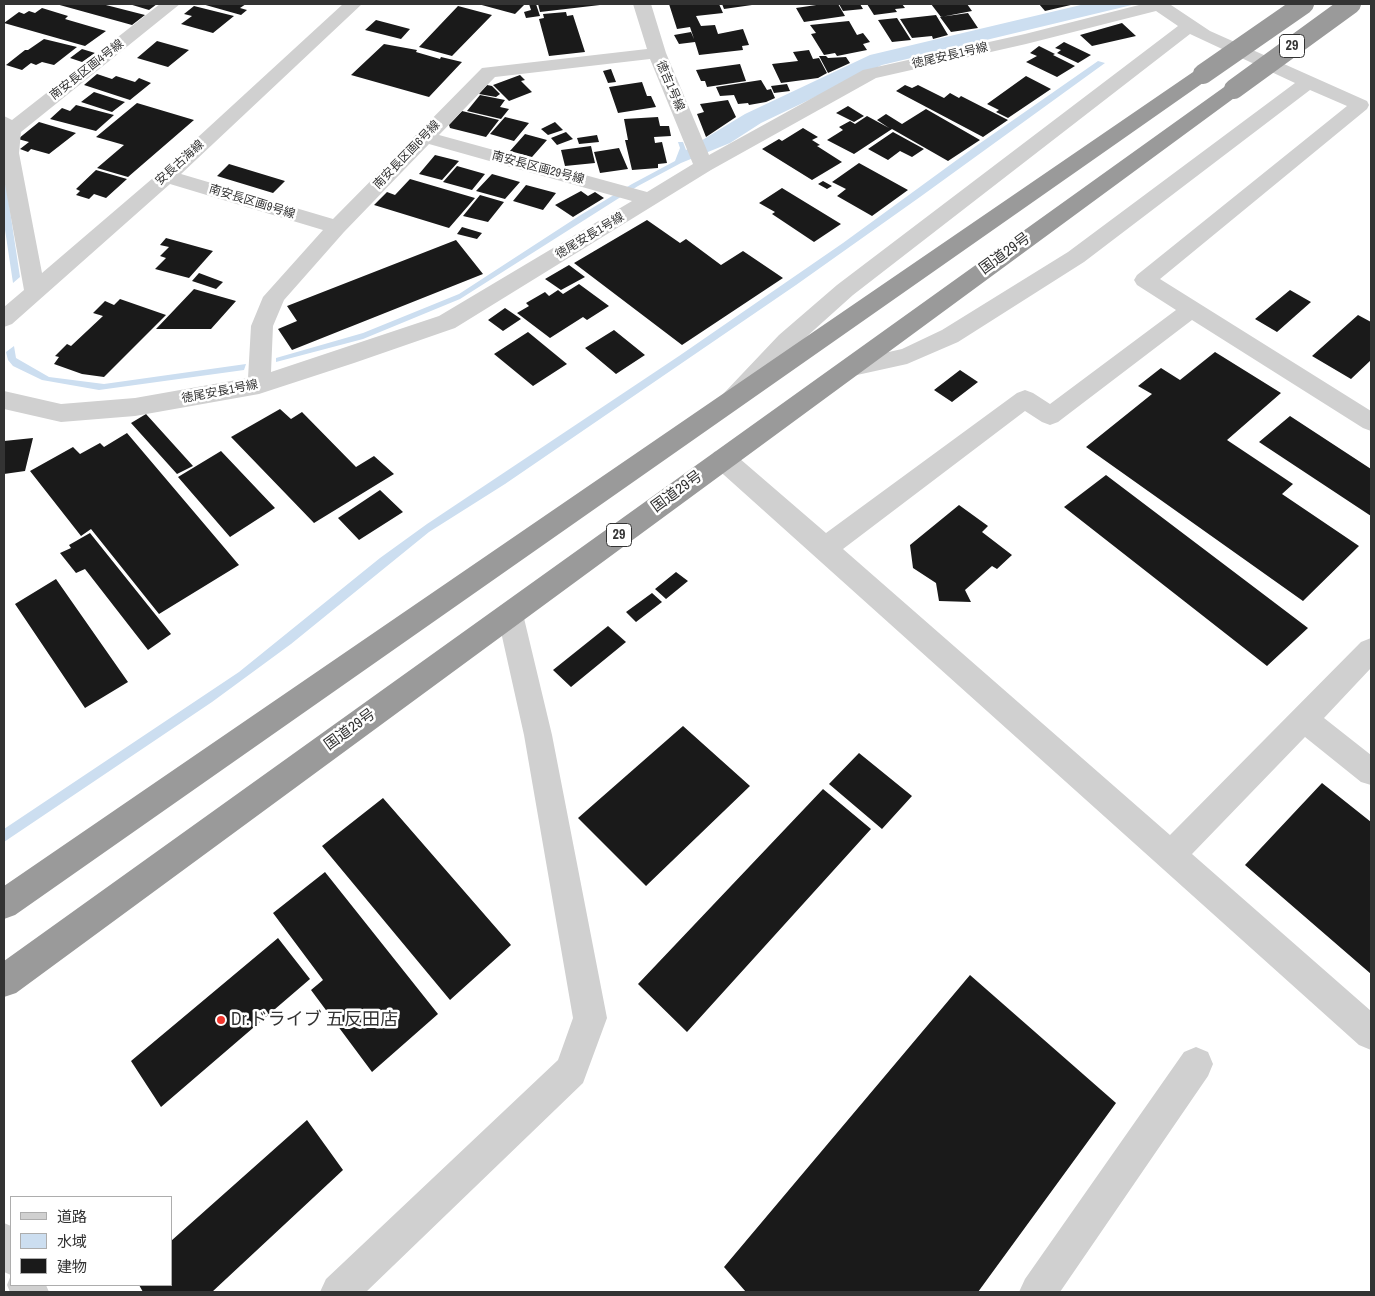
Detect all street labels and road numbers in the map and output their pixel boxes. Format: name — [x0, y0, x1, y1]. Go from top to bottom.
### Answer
road number: 29 — [1280, 34, 1304, 58]
street label: 南安長区画4号線 — [47, 37, 127, 103]
street label: 徳尾安長1号線 — [911, 40, 989, 72]
street label: 徳吉1号線 — [653, 59, 687, 113]
street label: 南安長区画6号線 — [371, 118, 443, 192]
street label: 安長古海線 — [153, 138, 207, 188]
street label: 南安長区画29号線 — [490, 149, 586, 187]
street label: 南安長区画9号線 — [207, 182, 297, 222]
street label: 徳尾安長1号線 — [553, 210, 627, 262]
street label: 国道29号 — [976, 229, 1034, 279]
street label: 徳尾安長1号線 — [181, 378, 259, 406]
street label: 国道29号 — [648, 467, 706, 517]
road number: 29 — [606, 524, 632, 546]
street label: 国道29号 — [321, 705, 379, 755]

